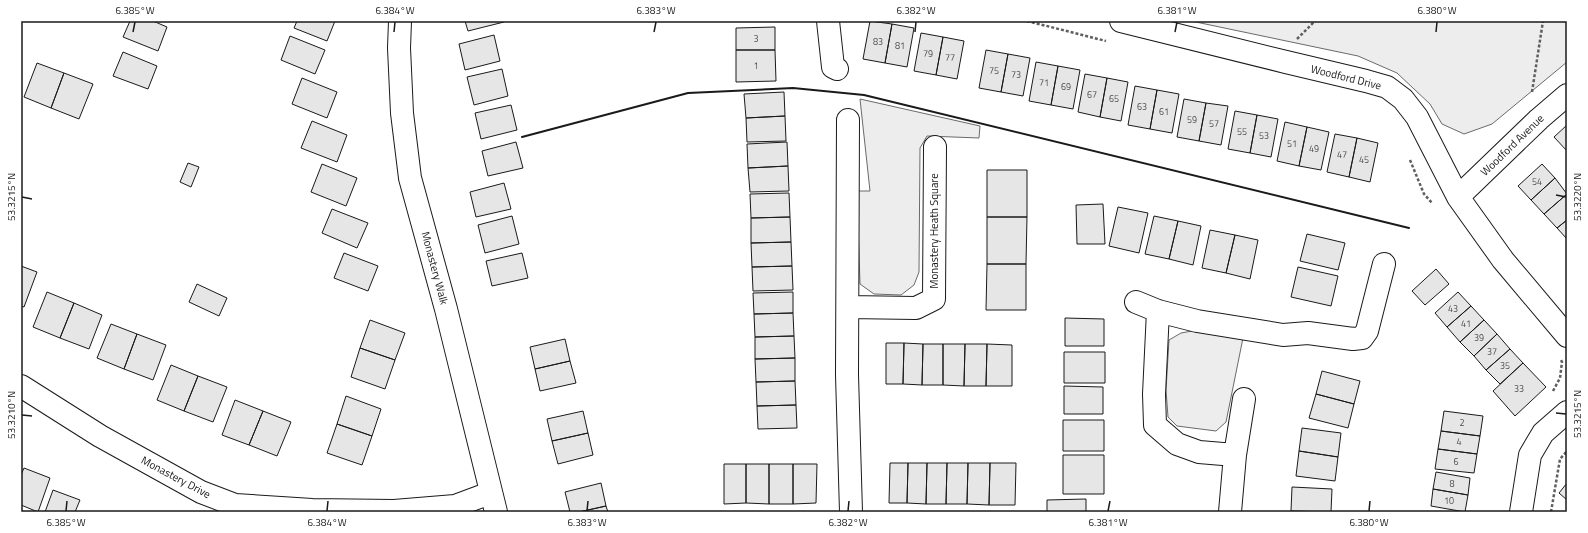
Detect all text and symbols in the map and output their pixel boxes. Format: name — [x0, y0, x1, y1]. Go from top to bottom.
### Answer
text: 6.385°W — [115, 3, 155, 18]
text: 6.384°W — [375, 3, 415, 18]
text: 6.383°W — [636, 3, 676, 18]
text: 6.382°W — [896, 3, 936, 18]
text: 6.381°W — [1157, 3, 1197, 18]
text: 6.380°W — [1417, 3, 1457, 18]
house number: 3 — [753, 32, 759, 45]
house number: 83 — [873, 35, 883, 48]
house number: 81 — [895, 39, 905, 52]
house number: 79 — [923, 47, 933, 60]
house number: 77 — [945, 51, 955, 64]
house number: 1 — [753, 59, 759, 72]
street label: Woodford Drive — [1309, 60, 1383, 94]
house number: 75 — [989, 64, 999, 77]
house number: 73 — [1011, 68, 1021, 81]
house number: 71 — [1039, 76, 1049, 89]
house number: 69 — [1061, 80, 1071, 93]
house number: 67 — [1087, 88, 1097, 101]
house number: 65 — [1109, 92, 1119, 105]
house number: 63 — [1137, 100, 1147, 113]
house number: 61 — [1159, 105, 1169, 118]
street label: Woodford Avenue — [1477, 110, 1548, 179]
house number: 59 — [1187, 113, 1197, 126]
house number: 57 — [1209, 117, 1219, 130]
house number: 55 — [1237, 125, 1247, 138]
house number: 53 — [1259, 129, 1269, 142]
house number: 51 — [1287, 137, 1297, 150]
house number: 49 — [1309, 142, 1319, 155]
house number: 47 — [1337, 148, 1347, 161]
house number: 45 — [1359, 153, 1369, 166]
text: 53.3215°N — [4, 173, 19, 221]
street label: Monastery Heath Square — [926, 173, 942, 289]
text: 53.3220°N — [1570, 173, 1585, 221]
house number: 54 — [1532, 175, 1542, 188]
street label: Monastery Walk — [418, 230, 453, 307]
house number: 43 — [1448, 302, 1458, 315]
house number: 41 — [1461, 317, 1471, 330]
house number: 39 — [1474, 331, 1484, 344]
house number: 37 — [1487, 345, 1497, 358]
house number: 35 — [1500, 359, 1510, 372]
house number: 33 — [1514, 382, 1524, 395]
text: 53.3215°N — [1570, 390, 1585, 438]
text: 53.3210°N — [4, 391, 19, 439]
house number: 2 — [1459, 416, 1465, 429]
house number: 4 — [1456, 435, 1462, 448]
street label: Monastery Drive — [138, 452, 214, 502]
house number: 6 — [1453, 455, 1459, 468]
house number: 8 — [1449, 477, 1455, 490]
house number: 10 — [1444, 494, 1454, 507]
text: 6.385°W — [46, 515, 86, 530]
text: 6.384°W — [307, 515, 347, 530]
text: 6.383°W — [567, 515, 607, 530]
text: 6.382°W — [828, 515, 868, 530]
text: 6.381°W — [1088, 515, 1128, 530]
text: 6.380°W — [1349, 515, 1389, 530]

